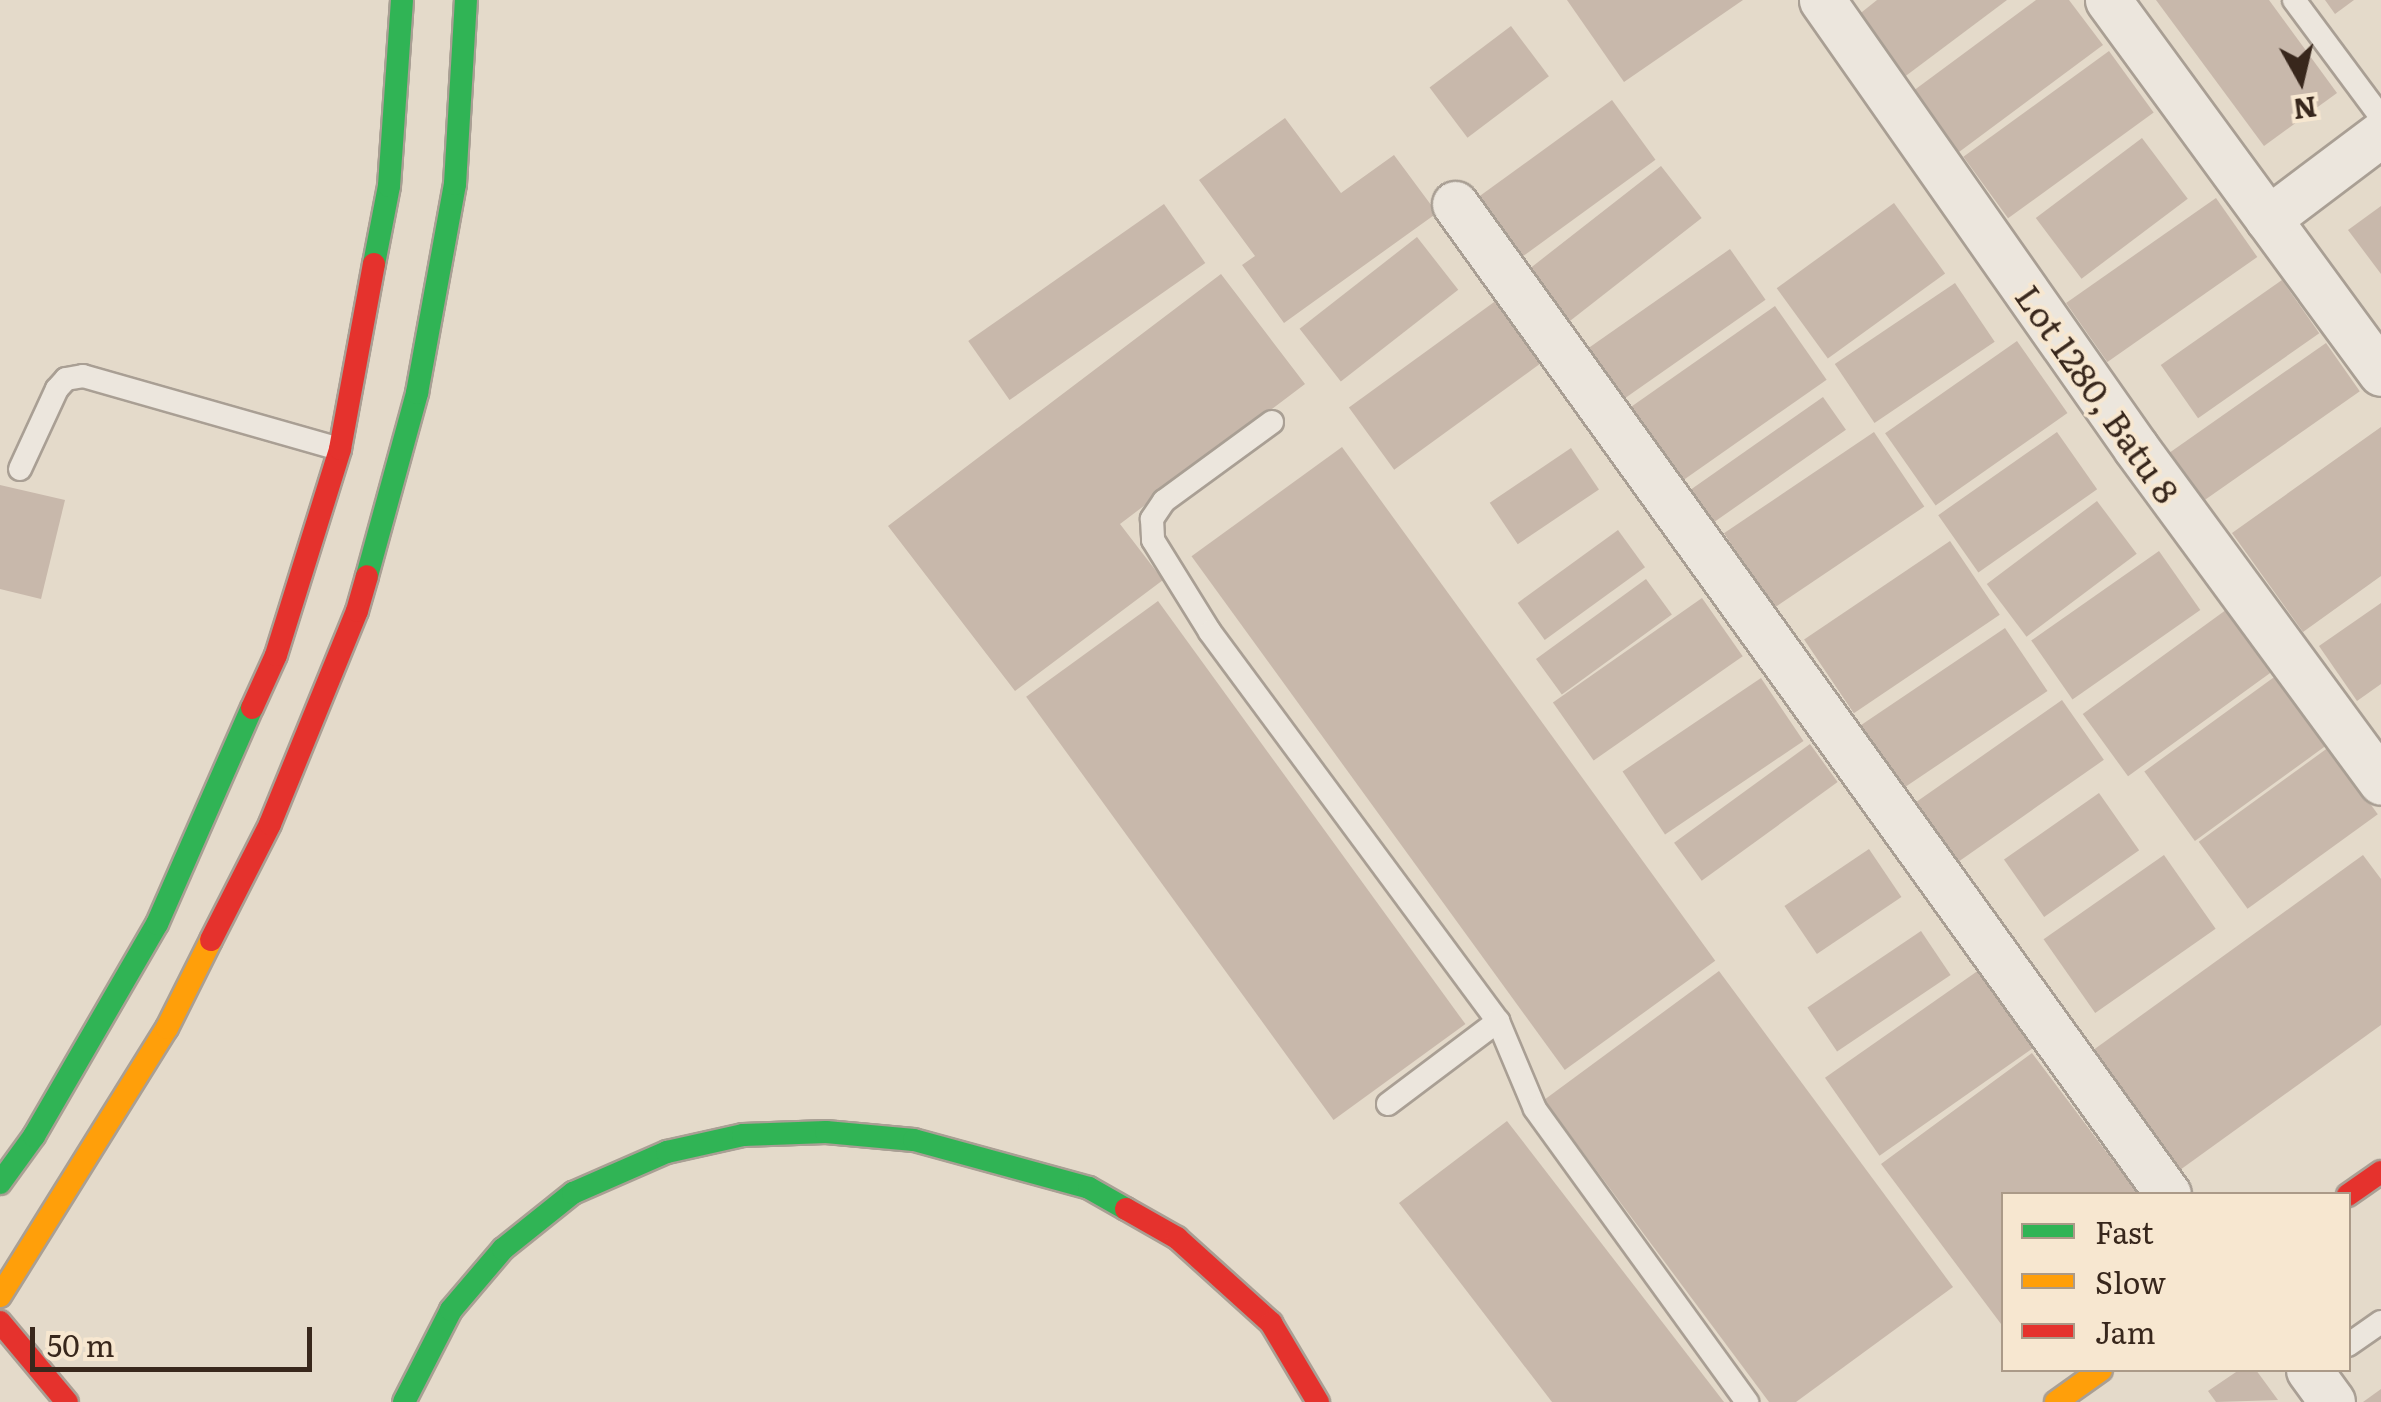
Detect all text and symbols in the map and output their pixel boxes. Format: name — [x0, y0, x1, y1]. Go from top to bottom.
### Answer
north arrow — [2251, 30, 2351, 130]
text: N — [2291, 87, 2320, 132]
street label: Lot 1280, Batu 8 — [2008, 276, 2190, 510]
legend — [2001, 1192, 2351, 1372]
text: Fast — [2095, 1209, 2154, 1253]
text: Slow — [2095, 1259, 2166, 1303]
scale bar — [35, 1307, 318, 1369]
text: Jam — [2095, 1309, 2155, 1353]
text: 50 m — [47, 1322, 115, 1366]

